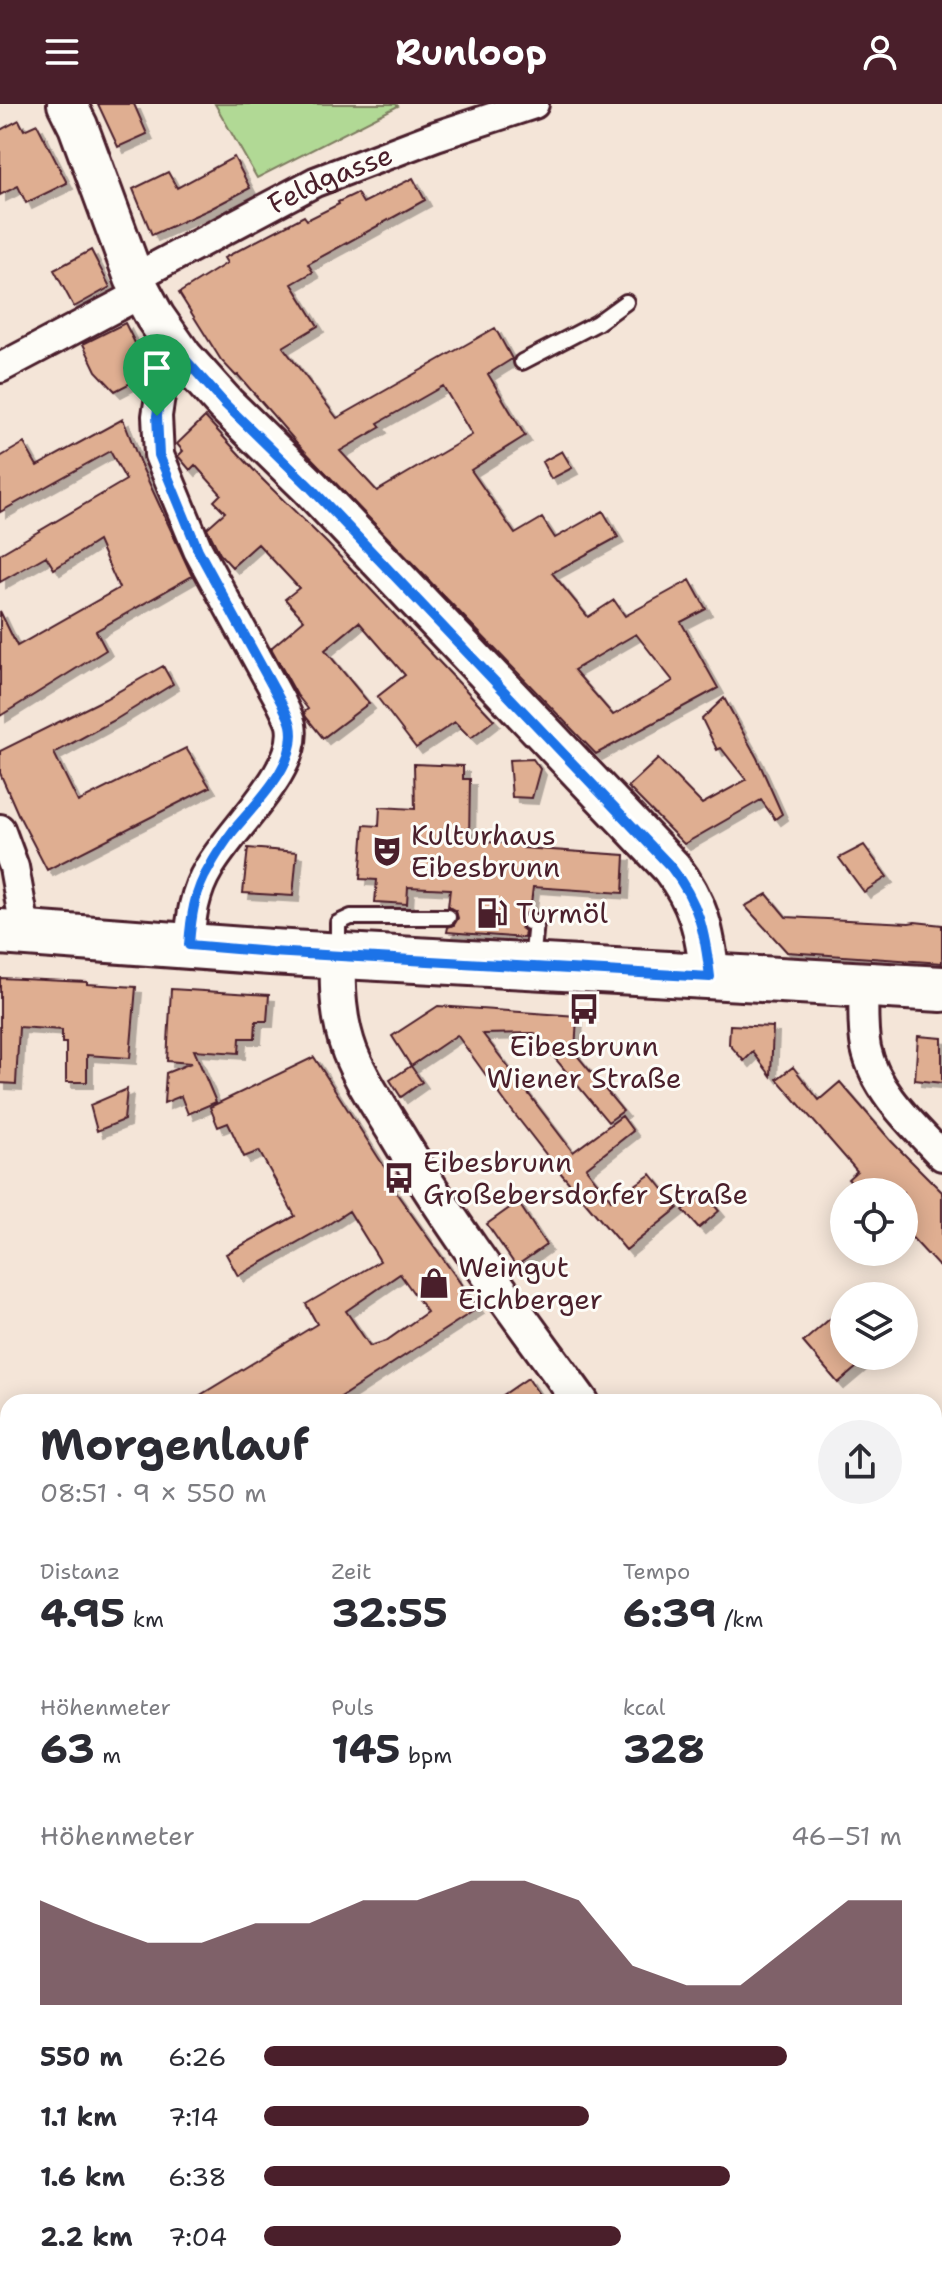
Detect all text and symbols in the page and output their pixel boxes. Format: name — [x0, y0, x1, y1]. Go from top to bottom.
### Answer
text: Runloop — [395, 28, 547, 77]
icon: menu — [40, 30, 84, 74]
icon: person — [858, 30, 902, 74]
street label: Feldgasse — [261, 135, 398, 223]
pin — [123, 334, 191, 416]
icon: arrive — [135, 346, 179, 390]
place label: Kulturhaus Eibesbrunn — [411, 816, 560, 886]
theatre icon: Kulturhaus Eibesbrunn — [370, 834, 404, 868]
place label: Turmöl — [516, 894, 608, 932]
fuel station icon: Turmöl — [475, 896, 509, 930]
bus stop icon: Eibesbrunn Wiener Straße — [567, 992, 601, 1026]
place label: Eibesbrunn Wiener Straße — [486, 1027, 682, 1097]
place label: Eibesbrunn Großebersdorfer Straße — [423, 1143, 748, 1213]
bus stop icon: Eibesbrunn Großebersdorfer Straße — [382, 1161, 416, 1195]
map controls — [830, 1178, 918, 1370]
button: locate — [830, 1178, 918, 1266]
place label: Weingut Eichberger — [458, 1248, 603, 1318]
shop icon: Weingut Eichberger — [417, 1266, 451, 1300]
button: layers — [830, 1282, 918, 1370]
text: Morgenlauf — [40, 1415, 310, 1474]
button: share — [818, 1420, 902, 1504]
text: 08:51 · 9 × 550 m — [40, 1475, 267, 1510]
text: Distanz — [40, 1557, 120, 1586]
text: Zeit — [331, 1557, 372, 1586]
text: Tempo — [623, 1557, 690, 1586]
text: 4.95 — [40, 1586, 125, 1640]
text: 32:55 — [331, 1586, 448, 1640]
text: 6:39 — [623, 1586, 717, 1640]
text: km — [125, 1605, 164, 1634]
text: /km — [717, 1605, 763, 1634]
text: Höhenmeter — [40, 1693, 171, 1722]
text: Puls — [331, 1693, 374, 1722]
text: kcal — [623, 1693, 665, 1722]
text: 63 — [40, 1722, 95, 1776]
text: 145 — [331, 1722, 400, 1776]
text: 328 — [623, 1722, 705, 1776]
text: m — [95, 1741, 121, 1770]
text: bpm — [400, 1741, 452, 1770]
text: Höhenmeter — [40, 1818, 195, 1853]
text: 46–51 m — [791, 1818, 902, 1853]
text: 550 m — [40, 2039, 123, 2074]
text: 6:26 — [168, 2039, 226, 2074]
text: 1.1 km — [40, 2099, 117, 2134]
text: 7:14 — [168, 2099, 218, 2134]
text: 1.6 km — [40, 2159, 125, 2194]
text: 6:38 — [168, 2159, 227, 2194]
text: 2.2 km — [40, 2219, 133, 2254]
text: 7:04 — [168, 2219, 227, 2254]

